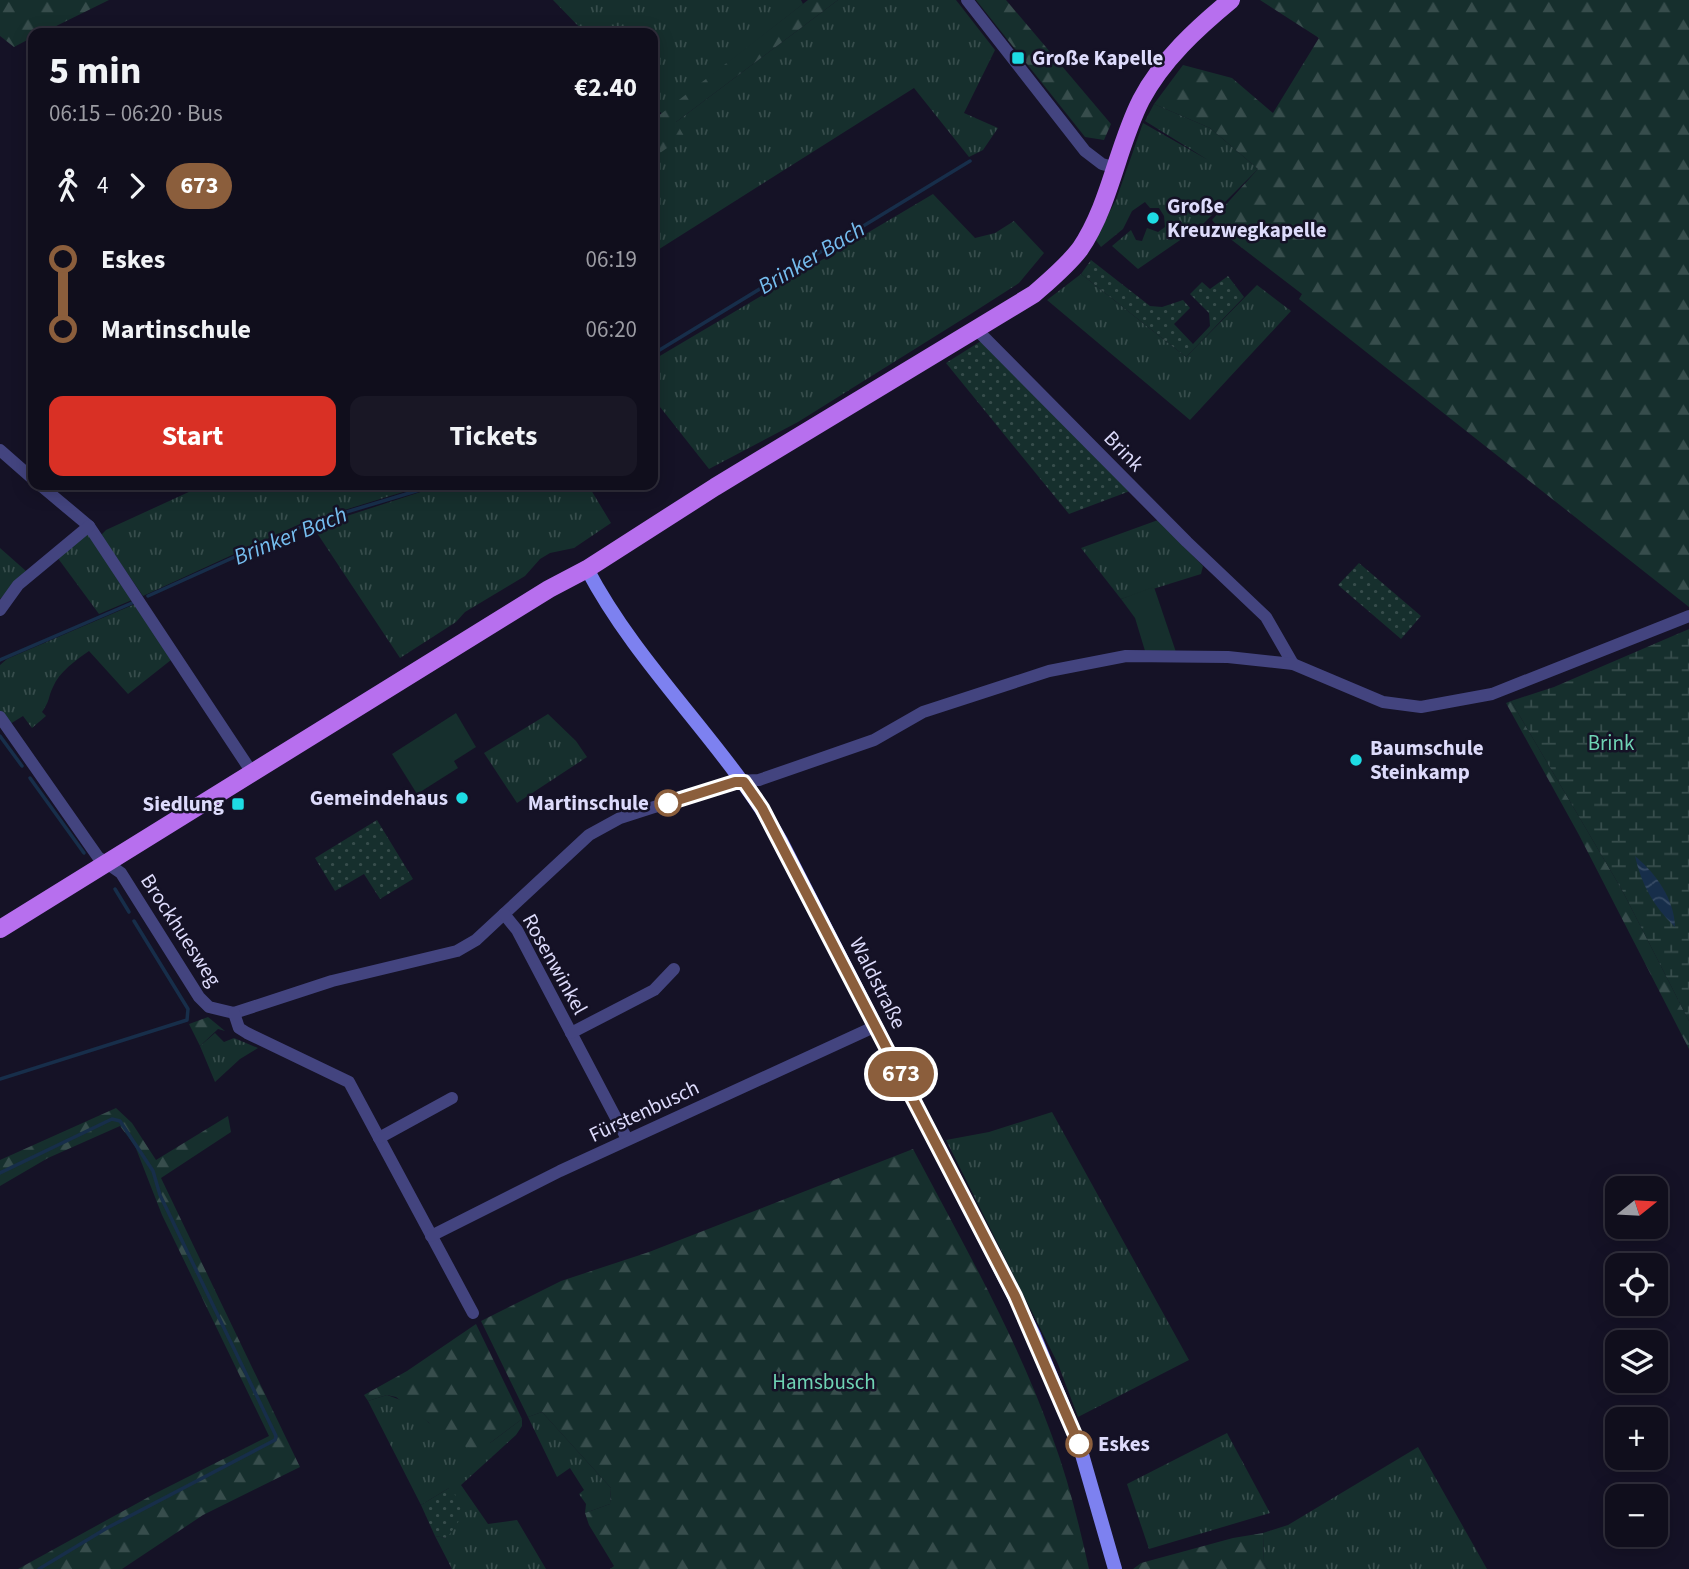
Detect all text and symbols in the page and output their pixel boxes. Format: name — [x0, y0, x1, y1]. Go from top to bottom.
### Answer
place label: Große Kapelle — [1032, 43, 1163, 73]
text: 5 min — [49, 44, 141, 98]
marker: Große Kapelle — [1010, 50, 1026, 66]
text: €2.40 — [574, 69, 637, 106]
text: 06:15 – 06:20 · Bus — [49, 97, 223, 130]
icon: walk — [49, 167, 87, 205]
icon: forward — [118, 167, 156, 205]
text: 673 — [180, 168, 218, 203]
text: 4 — [97, 169, 108, 202]
place label: Große Kreuzwegkapelle — [1167, 191, 1327, 245]
marker: Große Kreuzwegkapelle — [1145, 210, 1161, 226]
water label: Brinker Bach — [751, 212, 871, 302]
text: Eskes — [101, 241, 165, 278]
text: 06:19 — [586, 243, 637, 276]
text: Martinschule — [101, 311, 251, 348]
text: 06:20 — [586, 313, 637, 346]
button: Start — [49, 396, 336, 476]
button: Tickets — [350, 396, 637, 476]
street label: Brink — [1097, 424, 1151, 479]
water label: Brinker Bach — [228, 498, 352, 573]
park label: Brink — [1588, 728, 1635, 758]
place label: Baumschule Steinkamp — [1370, 733, 1484, 787]
marker: Baumschule Steinkamp — [1348, 752, 1364, 768]
place label: Gemeindehaus — [310, 783, 448, 813]
place label: Martinschule — [528, 788, 649, 818]
place label: Siedlung — [142, 789, 224, 819]
marker: Gemeindehaus — [454, 790, 470, 806]
marker: Martinschule — [655, 790, 681, 816]
marker: Siedlung — [230, 796, 246, 812]
street label: Brockhuesweg — [133, 868, 229, 992]
street label: Rosenwinkel — [515, 908, 595, 1020]
street label: Waldstraße — [842, 932, 914, 1034]
line badge: 673 — [861, 1051, 941, 1097]
text: 673 — [882, 1056, 920, 1091]
street label: Fürstenbusch — [584, 1072, 704, 1150]
north arrow — [1605, 1176, 1668, 1239]
map controls — [1605, 1176, 1668, 1547]
button: locate — [1605, 1253, 1668, 1316]
button: layers — [1605, 1330, 1668, 1393]
park label: Hamsbusch — [772, 1367, 876, 1397]
button: + — [1605, 1407, 1668, 1470]
place label: Eskes — [1098, 1429, 1150, 1459]
marker: Eskes — [1066, 1431, 1092, 1457]
button: − — [1605, 1484, 1668, 1547]

